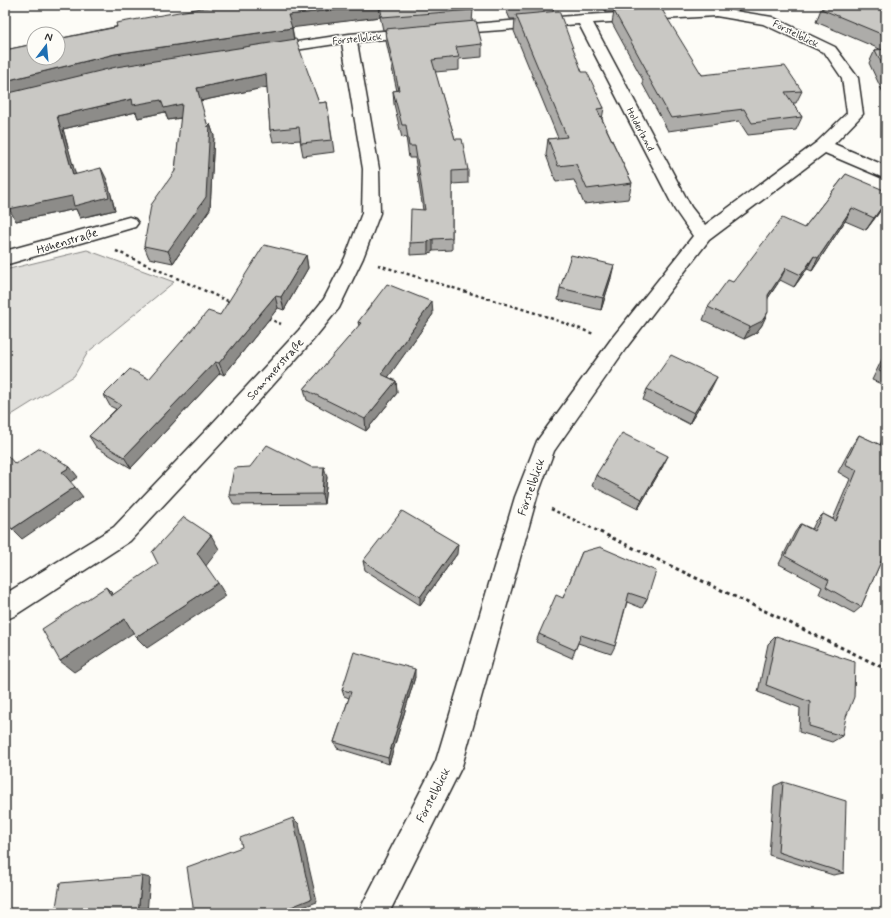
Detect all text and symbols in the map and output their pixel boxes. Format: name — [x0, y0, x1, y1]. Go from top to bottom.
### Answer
street label: Förstelblick — [770, 18, 821, 51]
north arrow — [26, 26, 66, 66]
text: N — [43, 30, 54, 45]
street label: Förstelblick — [332, 30, 383, 49]
street label: Holderland — [623, 105, 657, 154]
street label: Höhenstraße — [35, 225, 100, 259]
street label: Sommerstraße — [244, 335, 308, 404]
street label: Förstelblick — [515, 456, 549, 518]
street label: Förstelblick — [413, 765, 455, 826]

